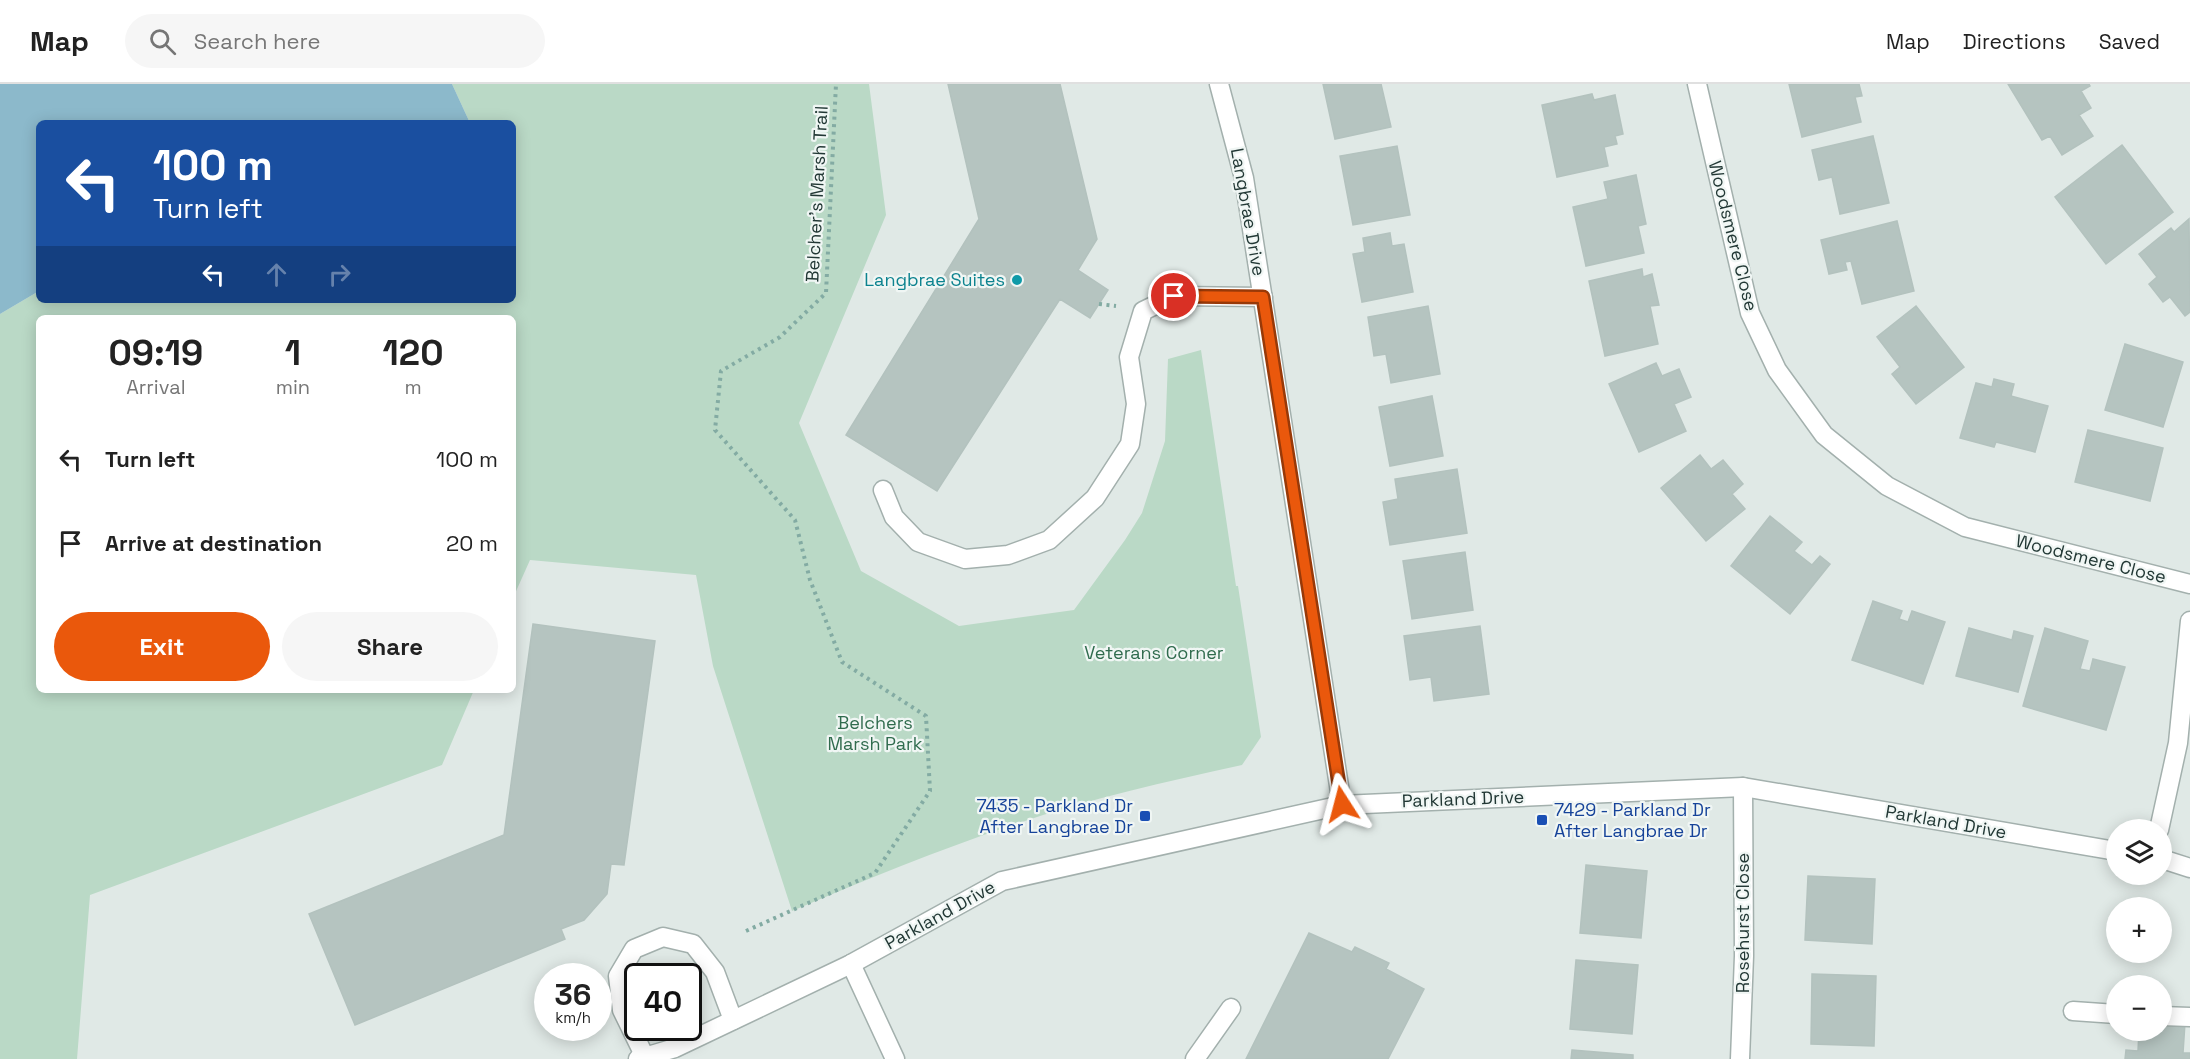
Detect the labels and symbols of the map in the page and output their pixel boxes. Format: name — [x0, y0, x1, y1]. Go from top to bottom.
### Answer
street label: Belcher's Marsh Trail — [800, 105, 833, 283]
street label: Langbrae Drive — [1226, 146, 1271, 278]
street label: Woodsmere Close — [1704, 158, 1763, 313]
place label: Langbrae Suites — [864, 268, 1005, 291]
pin — [1148, 270, 1199, 321]
marker: Langbrae Suites — [1010, 273, 1024, 287]
street label: Woodsmere Close — [2014, 529, 2169, 588]
park label: Veterans Corner — [1084, 641, 1224, 664]
park label: Belchers Marsh Park — [827, 711, 923, 755]
position arrow — [1310, 772, 1374, 836]
street label: Parkland Drive — [1401, 785, 1525, 812]
place label: 7435 - Parkland Dr After Langbrae Dr — [976, 794, 1133, 838]
place label: 7429 - Parkland Dr After Langbrae Dr — [1554, 798, 1711, 842]
street label: Parkland Drive — [1884, 800, 2008, 843]
marker: 7435 - Parkland Dr After Langbrae Dr — [1138, 809, 1152, 823]
marker: 7429 - Parkland Dr After Langbrae Dr — [1535, 813, 1549, 827]
street label: Rosehurst Close — [1731, 853, 1754, 993]
street label: Parkland Drive — [881, 875, 999, 954]
speed limit sign: 40 — [624, 963, 702, 1041]

